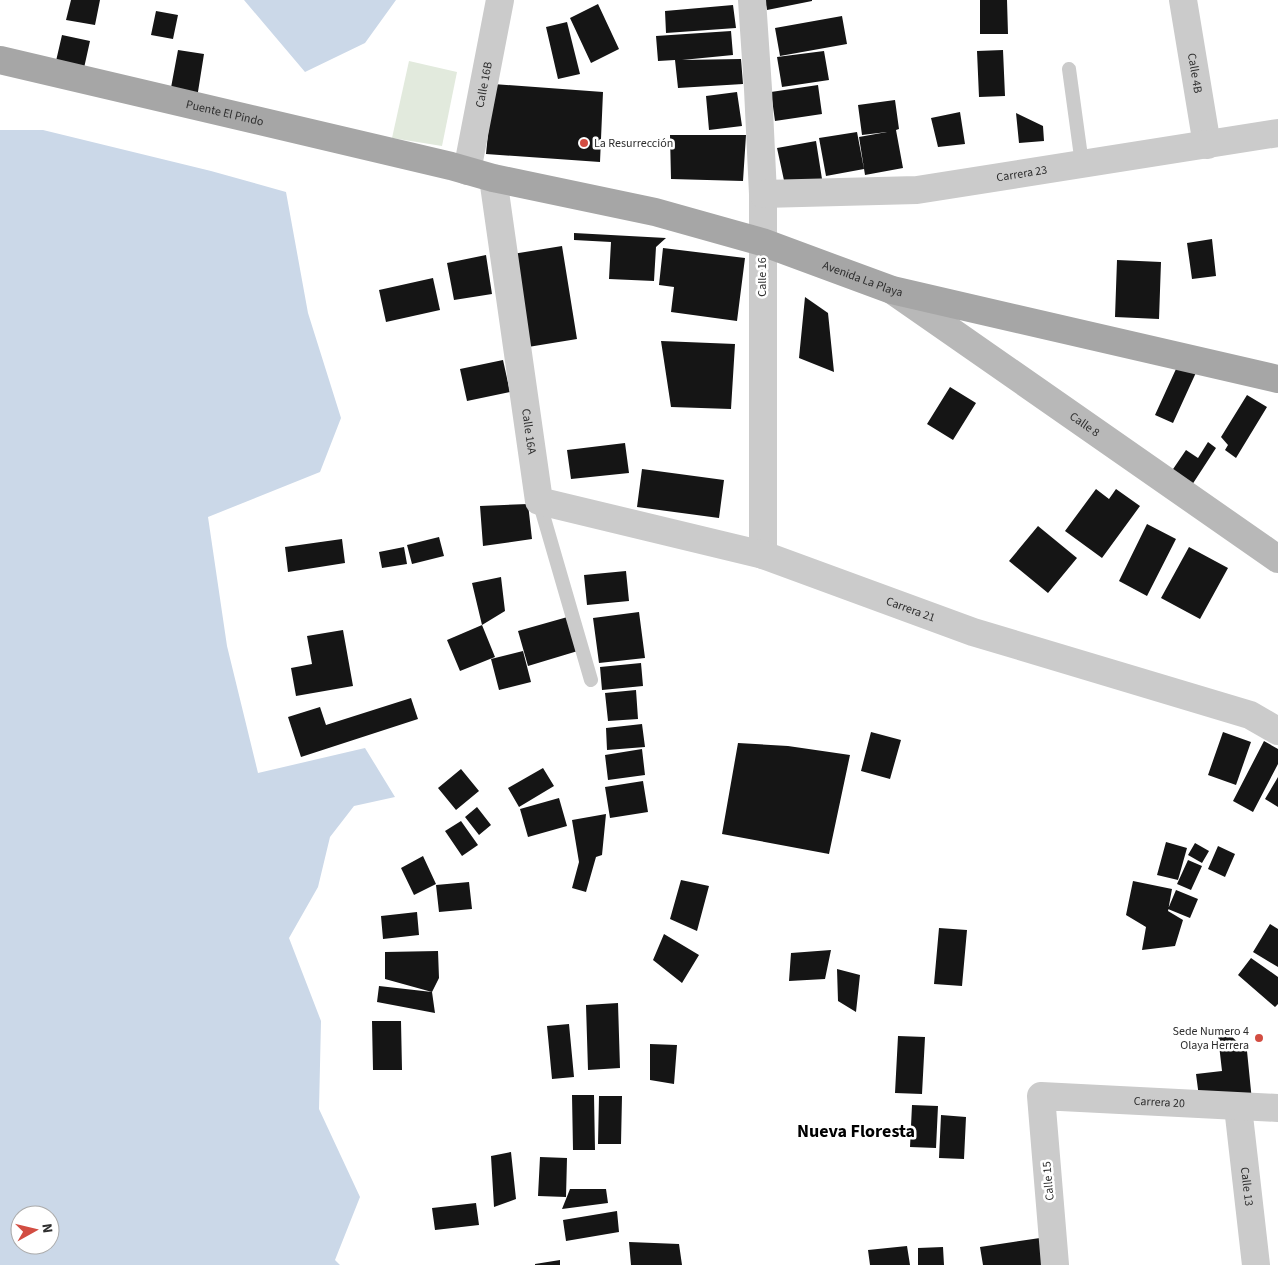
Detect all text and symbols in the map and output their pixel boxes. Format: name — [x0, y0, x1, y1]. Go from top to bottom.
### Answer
street label: Calle 4B — [1183, 52, 1206, 94]
street label: Calle 16B — [471, 60, 497, 109]
street label: Puente El Pindo — [184, 96, 265, 131]
place label: La Resurrección — [594, 135, 673, 152]
marker: La Resurrección — [578, 137, 590, 149]
street label: Carrera 23 — [995, 162, 1048, 186]
street label: Calle 16 — [754, 257, 771, 297]
street label: Avenida La Playa — [820, 257, 904, 301]
street label: Calle 16A — [517, 408, 540, 456]
street label: Calle 8 — [1066, 408, 1103, 441]
street label: Carrera 21 — [883, 593, 938, 626]
place label: Sede Numero 4 Olaya Herrera — [1173, 1023, 1249, 1054]
marker: Sede Numero 4 Olaya Herrera — [1253, 1032, 1265, 1044]
street label: Carrera 20 — [1133, 1093, 1185, 1112]
district label: Nueva Floresta — [797, 1119, 915, 1144]
street label: Calle 15 — [1038, 1161, 1059, 1201]
street label: Calle 13 — [1236, 1166, 1257, 1207]
north arrow — [10, 1205, 60, 1255]
text: N — [36, 1222, 57, 1234]

